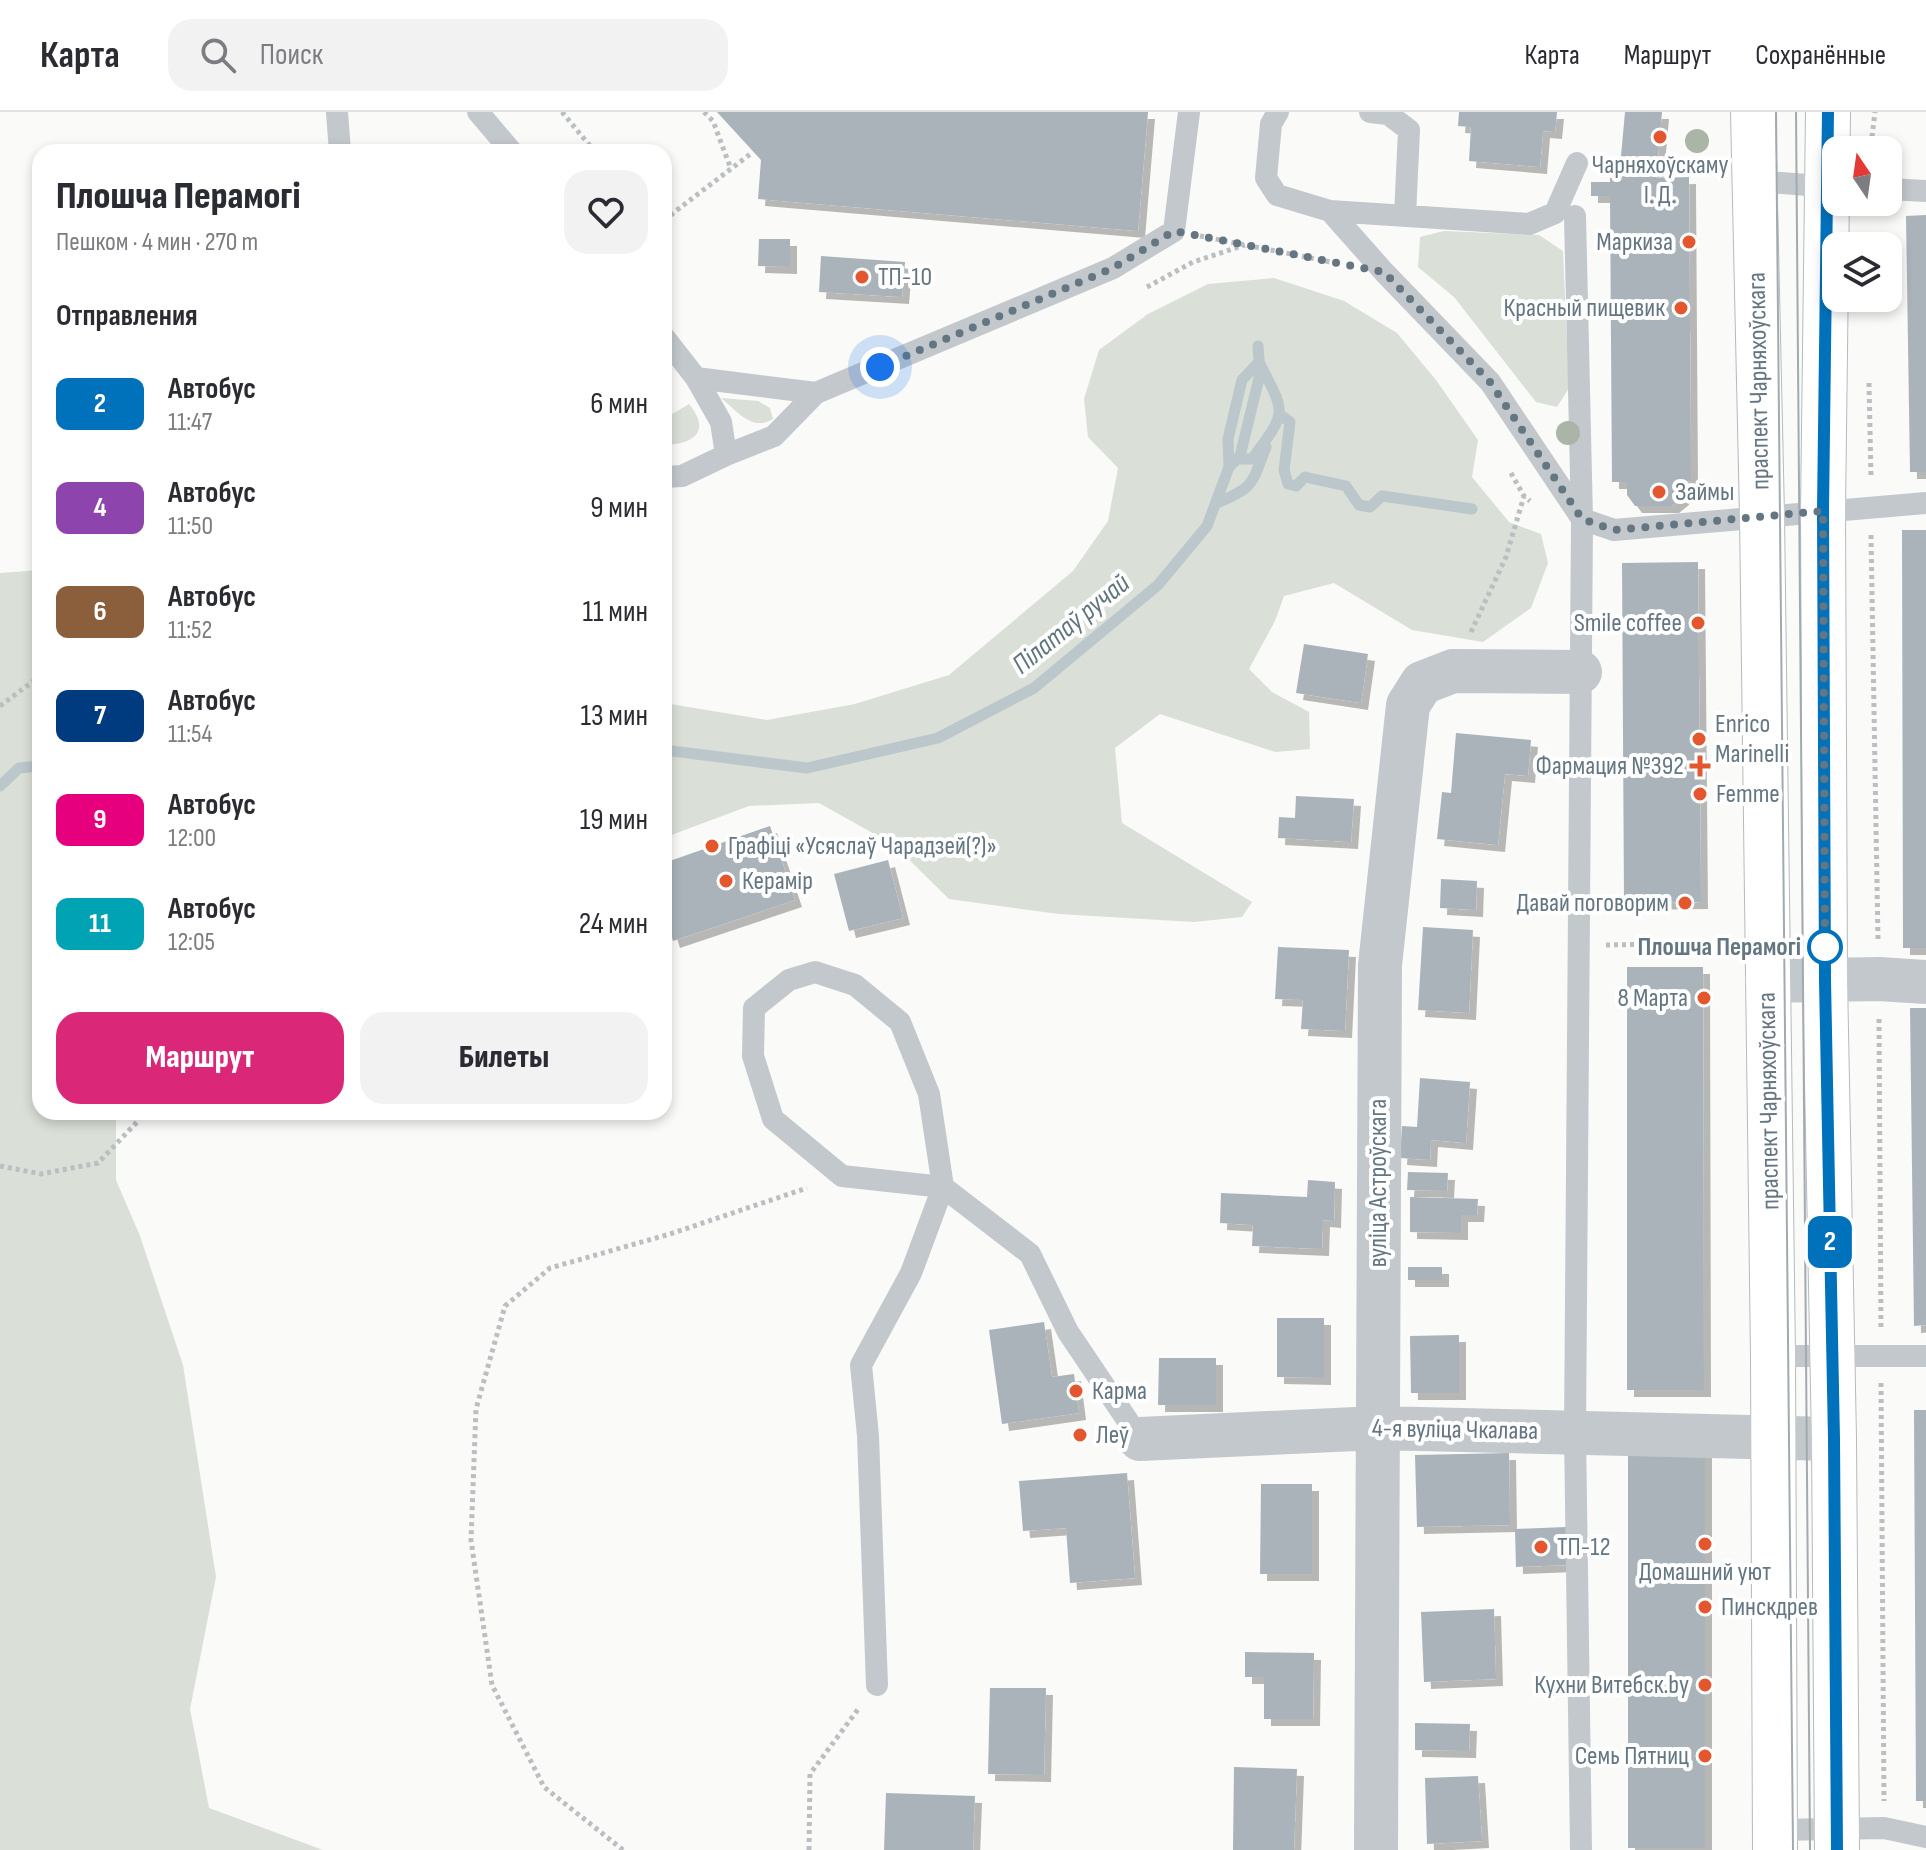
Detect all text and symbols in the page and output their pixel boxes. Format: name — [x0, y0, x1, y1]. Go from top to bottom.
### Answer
search box — [168, 19, 728, 91]
text: Карта — [40, 33, 120, 78]
icon: search — [196, 33, 240, 77]
text: Поиск — [260, 37, 323, 73]
text: Карта — [1525, 39, 1580, 72]
text: Маршрут — [1624, 39, 1711, 72]
text: Сохранённые — [1755, 39, 1886, 72]
marker: Чарняхоўскаму І. Д. — [1651, 128, 1669, 146]
north arrow — [1822, 136, 1902, 216]
map controls — [1822, 136, 1902, 312]
place label: Чарняхоўскаму І. Д. — [1592, 150, 1728, 211]
button: heart — [564, 170, 648, 254]
text: Плошча Перамогі — [56, 174, 300, 219]
text: Пешком · 4 мин · 270 m — [56, 227, 258, 258]
place label: Маркиза — [1596, 227, 1673, 258]
button: layers — [1822, 232, 1902, 312]
marker: Маркиза — [1680, 233, 1698, 251]
place label: ТП-10 — [878, 262, 932, 293]
marker: ТП-10 — [853, 268, 871, 286]
street label: праспект Чарняхоўскага — [1742, 272, 1776, 490]
place label: Красный пищевик — [1504, 293, 1665, 324]
text: Отправления — [56, 298, 198, 334]
marker: Красный пищевик — [1672, 299, 1690, 317]
your location — [860, 347, 900, 387]
text: Автобус — [168, 371, 256, 407]
text: 6 мин — [590, 386, 648, 422]
text: 2 — [94, 387, 106, 420]
text: 11:47 — [168, 407, 212, 438]
text: Автобус — [168, 475, 256, 511]
place label: Займы — [1675, 477, 1734, 508]
marker: Займы — [1650, 483, 1668, 501]
text: 9 мин — [590, 490, 648, 526]
text: 4 — [93, 491, 107, 524]
text: 11:50 — [168, 511, 213, 542]
water label: Пілатаў ручай — [1006, 566, 1137, 681]
text: Автобус — [168, 579, 256, 615]
text: 11 мин — [583, 594, 648, 630]
text: 6 — [93, 595, 107, 628]
place label: Smile coffee — [1574, 608, 1682, 639]
marker: Smile coffee — [1689, 614, 1707, 632]
text: 11:52 — [168, 615, 212, 646]
text: Автобус — [168, 683, 256, 719]
text: 13 мин — [580, 698, 648, 734]
text: 7 — [94, 699, 106, 732]
place label: Enrico Marinelli — [1715, 709, 1789, 770]
text: 11:54 — [168, 719, 213, 750]
marker: Enrico Marinelli — [1690, 730, 1708, 748]
place label: Фармация №392 — [1536, 751, 1684, 782]
marker: Фармация №392 — [1691, 757, 1709, 775]
place label: Femme — [1716, 779, 1780, 810]
marker: Femme — [1691, 785, 1709, 803]
text: Автобус — [168, 787, 256, 823]
text: 19 мин — [580, 802, 648, 838]
text: 9 — [93, 803, 107, 836]
text: 12:00 — [168, 823, 216, 854]
place label: Графіці «Усяслаў Чарадзей(?)» — [728, 831, 997, 862]
marker: Графіці «Усяслаў Чарадзей(?)» — [703, 837, 721, 855]
place label: Керамір — [742, 866, 813, 897]
marker: Керамір — [717, 872, 735, 890]
place label: Давай поговорим — [1516, 888, 1669, 919]
text: Автобус — [168, 891, 256, 927]
marker: Давай поговорим — [1676, 894, 1694, 912]
text: 24 мин — [579, 906, 648, 942]
text: 11 — [89, 907, 111, 940]
text: 12:05 — [168, 927, 215, 958]
marker: Плошча Перамогі — [1808, 930, 1842, 964]
place label: Плошча Перамогі — [1638, 932, 1801, 963]
place label: 8 Марта — [1617, 983, 1688, 1014]
marker: 8 Марта — [1695, 989, 1713, 1007]
street label: праспект Чарняхоўскага — [1752, 992, 1786, 1210]
button: Маршрут — [56, 1012, 344, 1104]
button: Билеты — [360, 1012, 648, 1104]
street label: вуліца Астроўскага — [1363, 1099, 1394, 1267]
line badge: 2 — [1804, 1216, 1856, 1268]
text: 2 — [1824, 1225, 1836, 1258]
place label: Карма — [1092, 1376, 1147, 1407]
marker: Карма — [1067, 1382, 1085, 1400]
street label: 4-я вуліца Чкалава — [1371, 1413, 1539, 1447]
place label: Леў — [1096, 1420, 1129, 1451]
marker: Леў — [1071, 1426, 1089, 1444]
place label: ТП-12 — [1557, 1532, 1610, 1563]
marker: Домашний уют — [1696, 1535, 1714, 1553]
marker: ТП-12 — [1532, 1538, 1550, 1556]
place label: Домашний уют — [1639, 1557, 1771, 1588]
place label: Пинскдрев — [1721, 1592, 1818, 1623]
marker: Пинскдрев — [1696, 1598, 1714, 1616]
place label: Кухни Витебск.by — [1534, 1670, 1689, 1701]
marker: Кухни Витебск.by — [1696, 1676, 1714, 1694]
place label: Семь Пятниц — [1575, 1741, 1689, 1772]
marker: Семь Пятниц — [1696, 1747, 1714, 1765]

